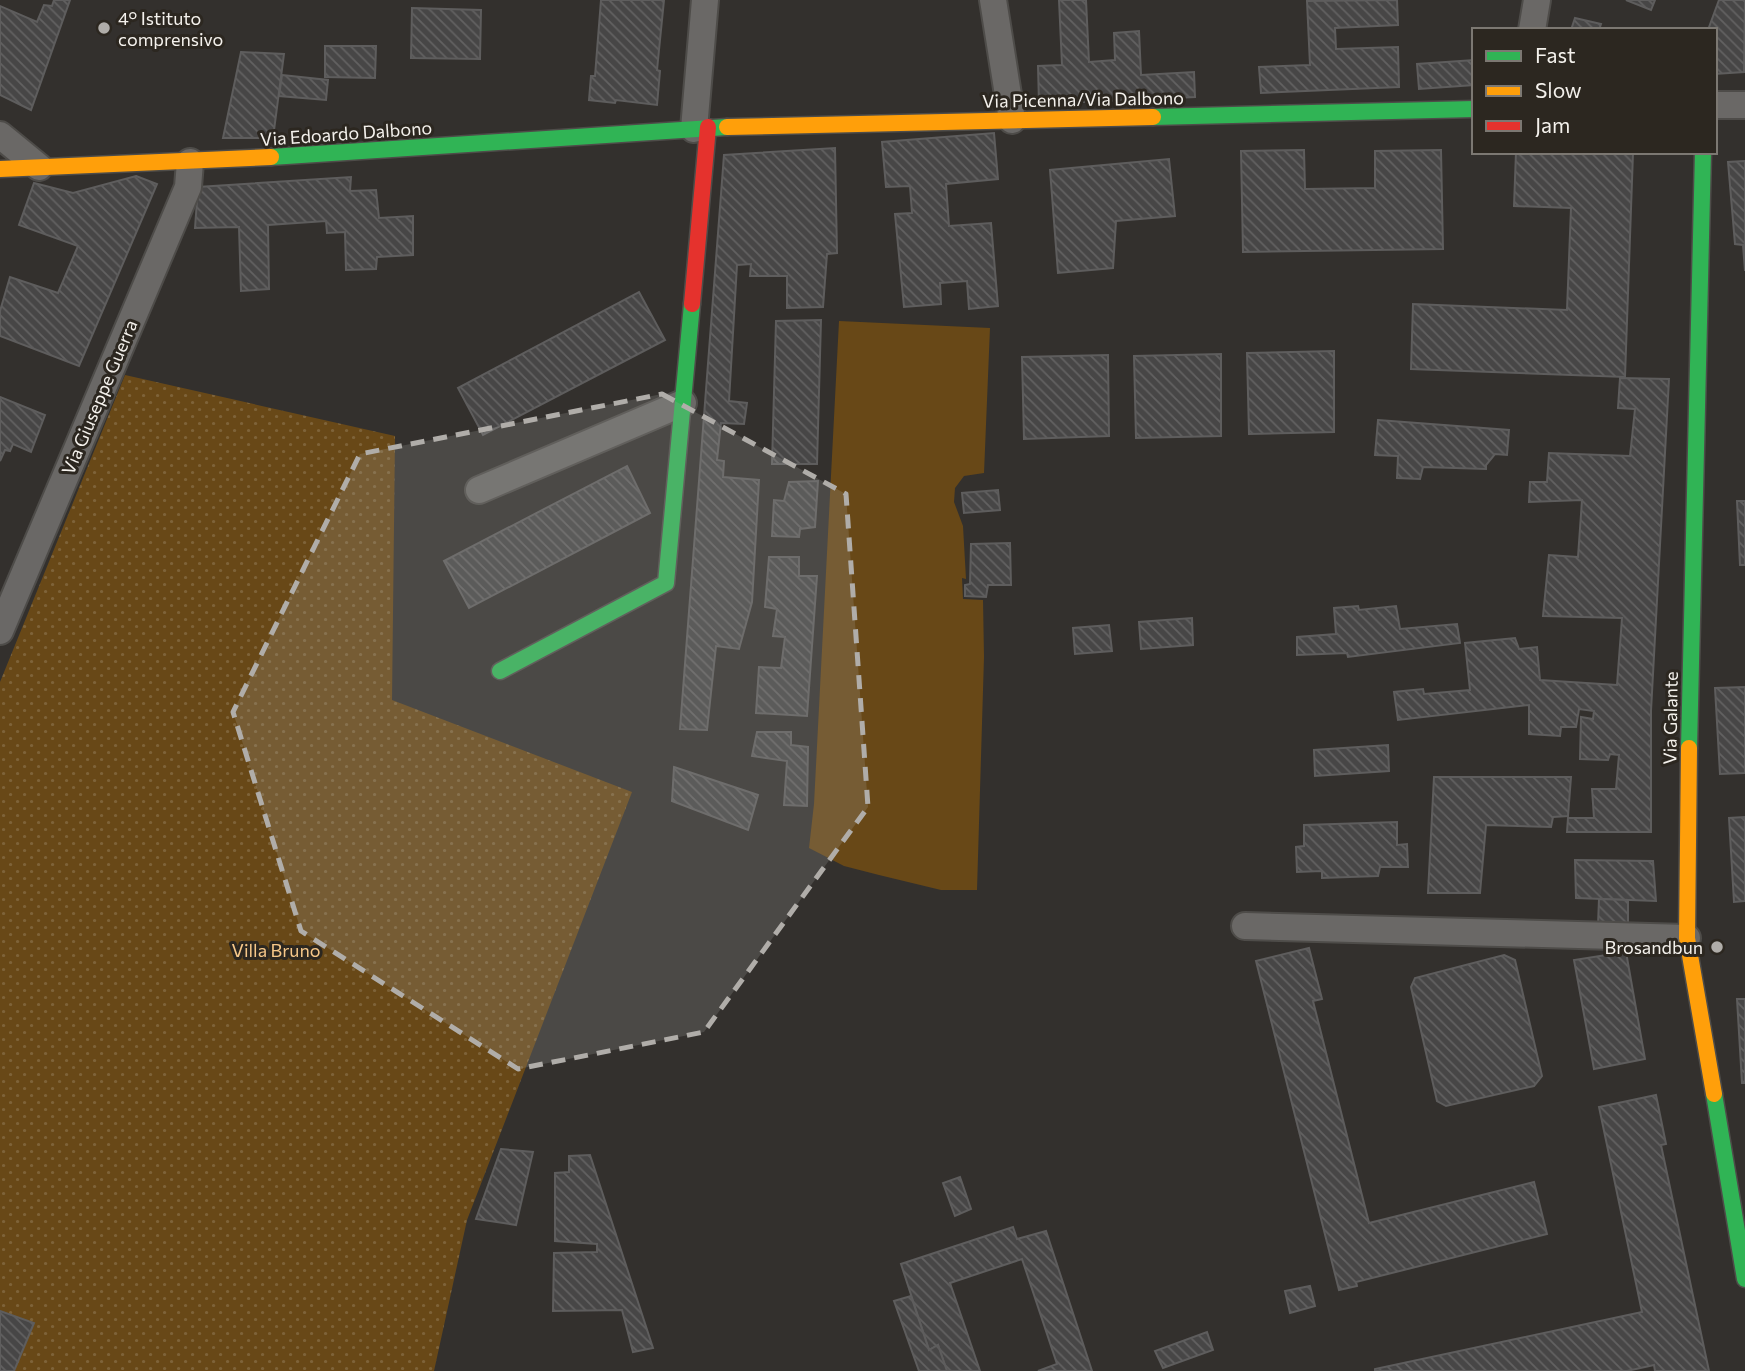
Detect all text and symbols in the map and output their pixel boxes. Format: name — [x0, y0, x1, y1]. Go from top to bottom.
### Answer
place label: 4° Istituto comprensivo — [118, 7, 223, 50]
marker: 4° Istituto comprensivo — [96, 20, 112, 36]
legend — [1472, 28, 1717, 154]
text: Fast — [1535, 42, 1576, 67]
text: Slow — [1535, 77, 1582, 102]
street label: Via Picenna/Via Dalbono — [982, 86, 1184, 112]
text: Jam — [1535, 112, 1570, 137]
street label: Via Edoardo Dalbono — [259, 116, 433, 150]
street label: Via Giuseppe Guerra — [56, 316, 142, 478]
street label: Via Galante — [1658, 671, 1682, 765]
place label: Brosandbun — [1605, 936, 1703, 958]
park label: Villa Bruno — [232, 939, 320, 961]
marker: Brosandbun — [1709, 939, 1725, 955]

